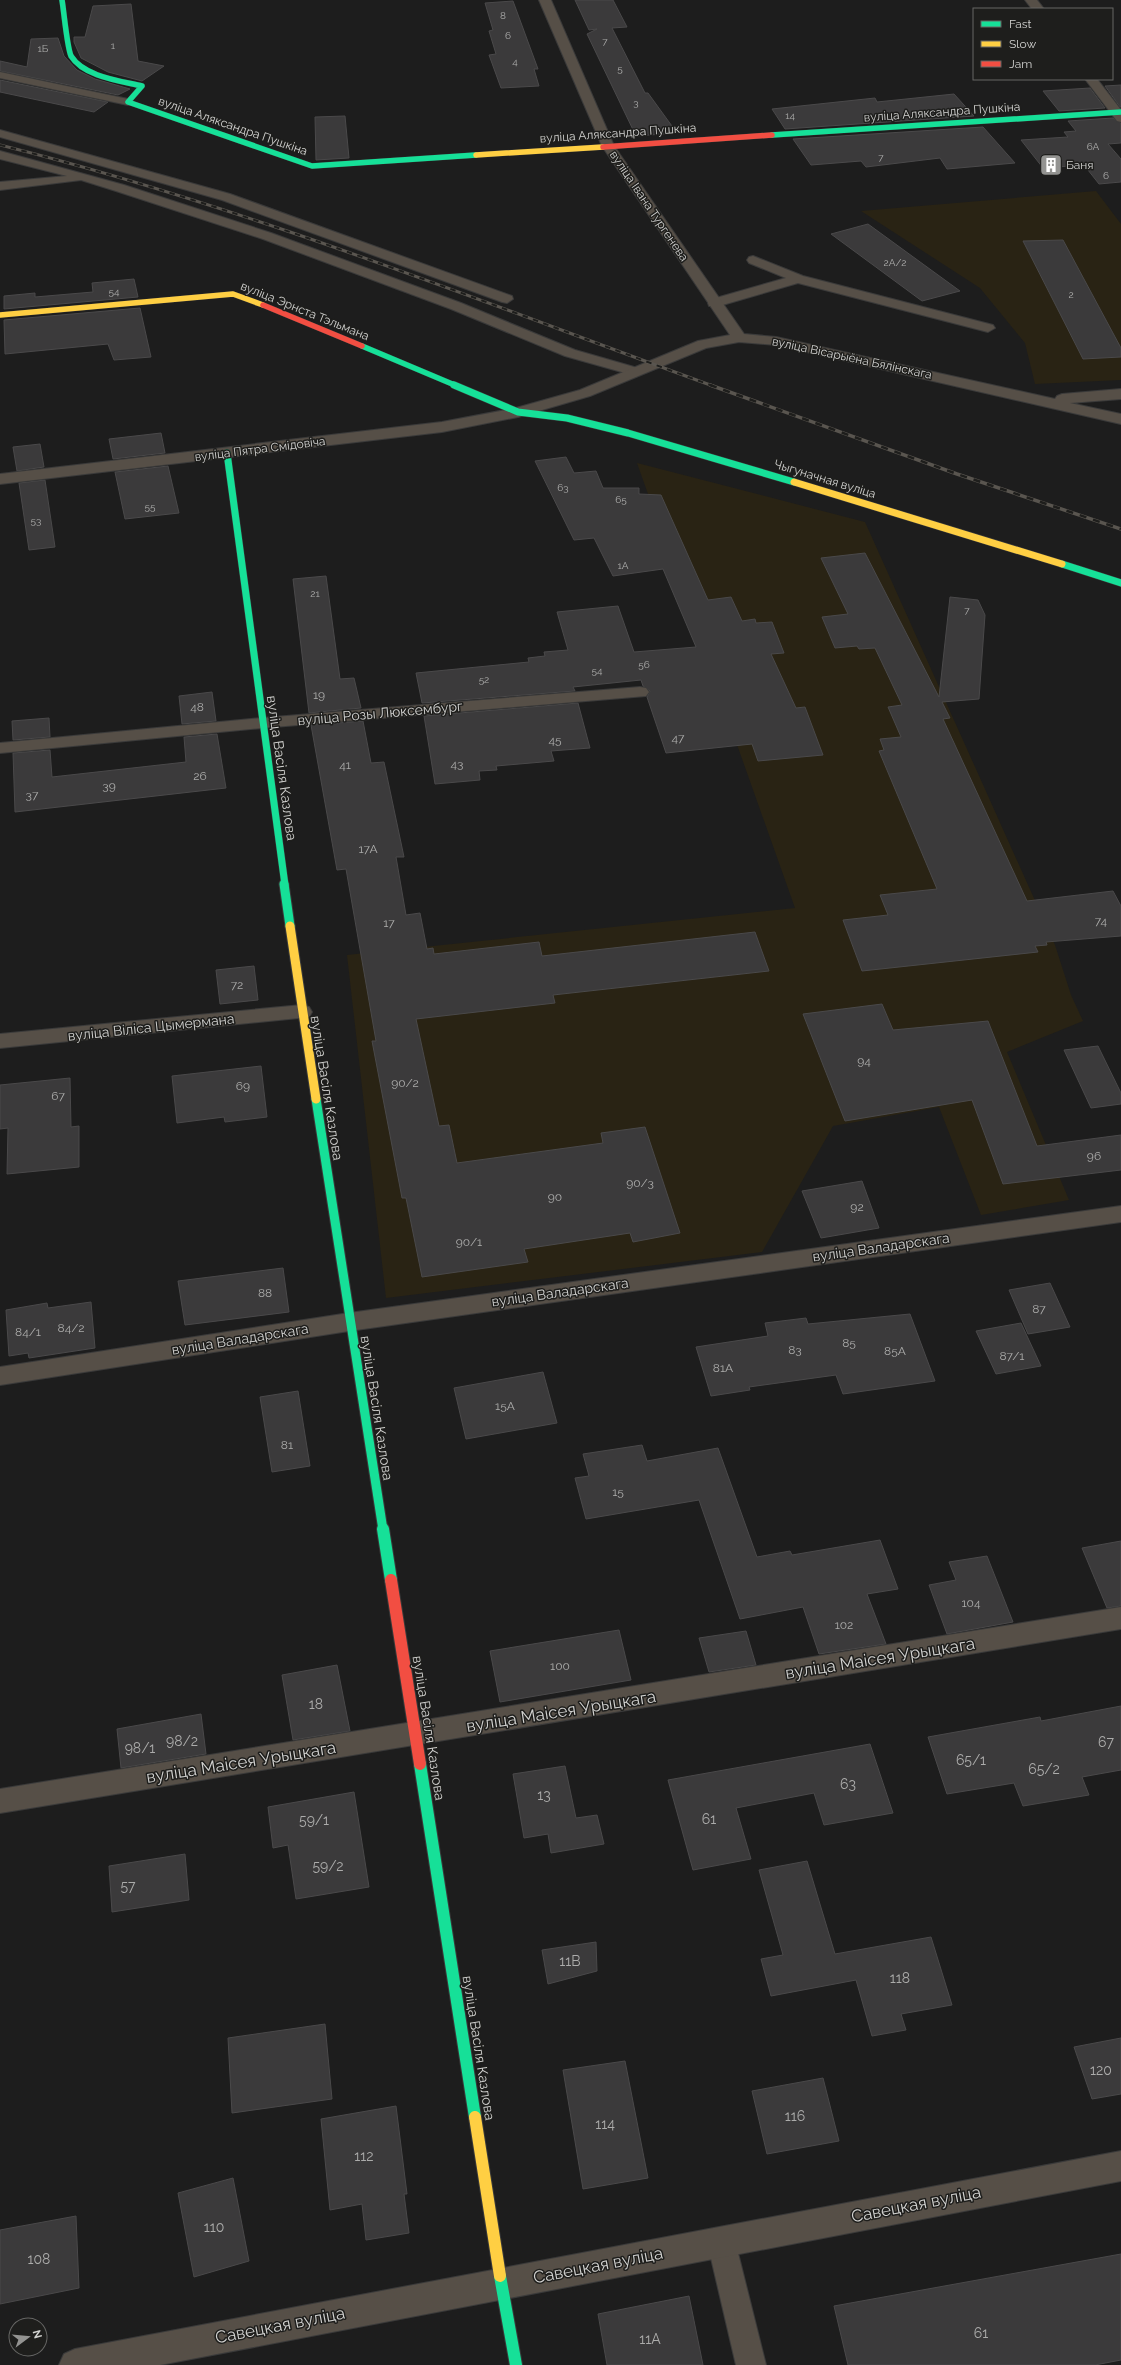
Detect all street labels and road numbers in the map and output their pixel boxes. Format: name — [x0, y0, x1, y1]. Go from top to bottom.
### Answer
street label: вуліца Аляксандра Пушкіна — [157, 94, 309, 158]
street label: вуліца Аляксандра Пушкіна — [863, 100, 1021, 124]
street label: вуліца Аляксандра Пушкіна — [539, 121, 697, 145]
street label: вуліца Івана Тургенева — [607, 148, 691, 264]
street label: вуліца Эрнста Тэльмана — [239, 279, 371, 343]
street label: вуліца Вісарыёна Бялінскага — [771, 334, 933, 382]
street label: вуліца Пятра Смідовіча — [194, 434, 326, 464]
street label: Чыгуначная вуліца — [772, 457, 878, 501]
street label: вуліца Васіля Казлова — [264, 694, 300, 842]
street label: вуліца Розы Люксембург — [297, 698, 464, 728]
street label: вуліца Віліса Цымермана — [67, 1010, 235, 1044]
street label: вуліца Васіля Казлова — [308, 1015, 346, 1161]
street label: вуліца Валадарскага — [811, 1229, 951, 1265]
street label: вуліца Валадарскага — [490, 1274, 630, 1310]
street label: вуліца Валадарскага — [170, 1320, 310, 1358]
street label: вуліца Васіля Казлова — [358, 1335, 396, 1481]
street label: вуліца Маісея Урыцкага — [784, 1633, 976, 1683]
street label: вуліца Васіля Казлова — [410, 1655, 448, 1801]
street label: вуліца Маісея Урыцкага — [465, 1686, 657, 1736]
street label: вуліца Маісея Урыцкага — [145, 1737, 337, 1787]
street label: вуліца Васіля Казлова — [460, 1975, 498, 2121]
street label: Савецкая вуліца — [849, 2182, 983, 2226]
street label: Савецкая вуліца — [531, 2243, 665, 2287]
street label: Савецкая вуліца — [213, 2303, 347, 2347]

